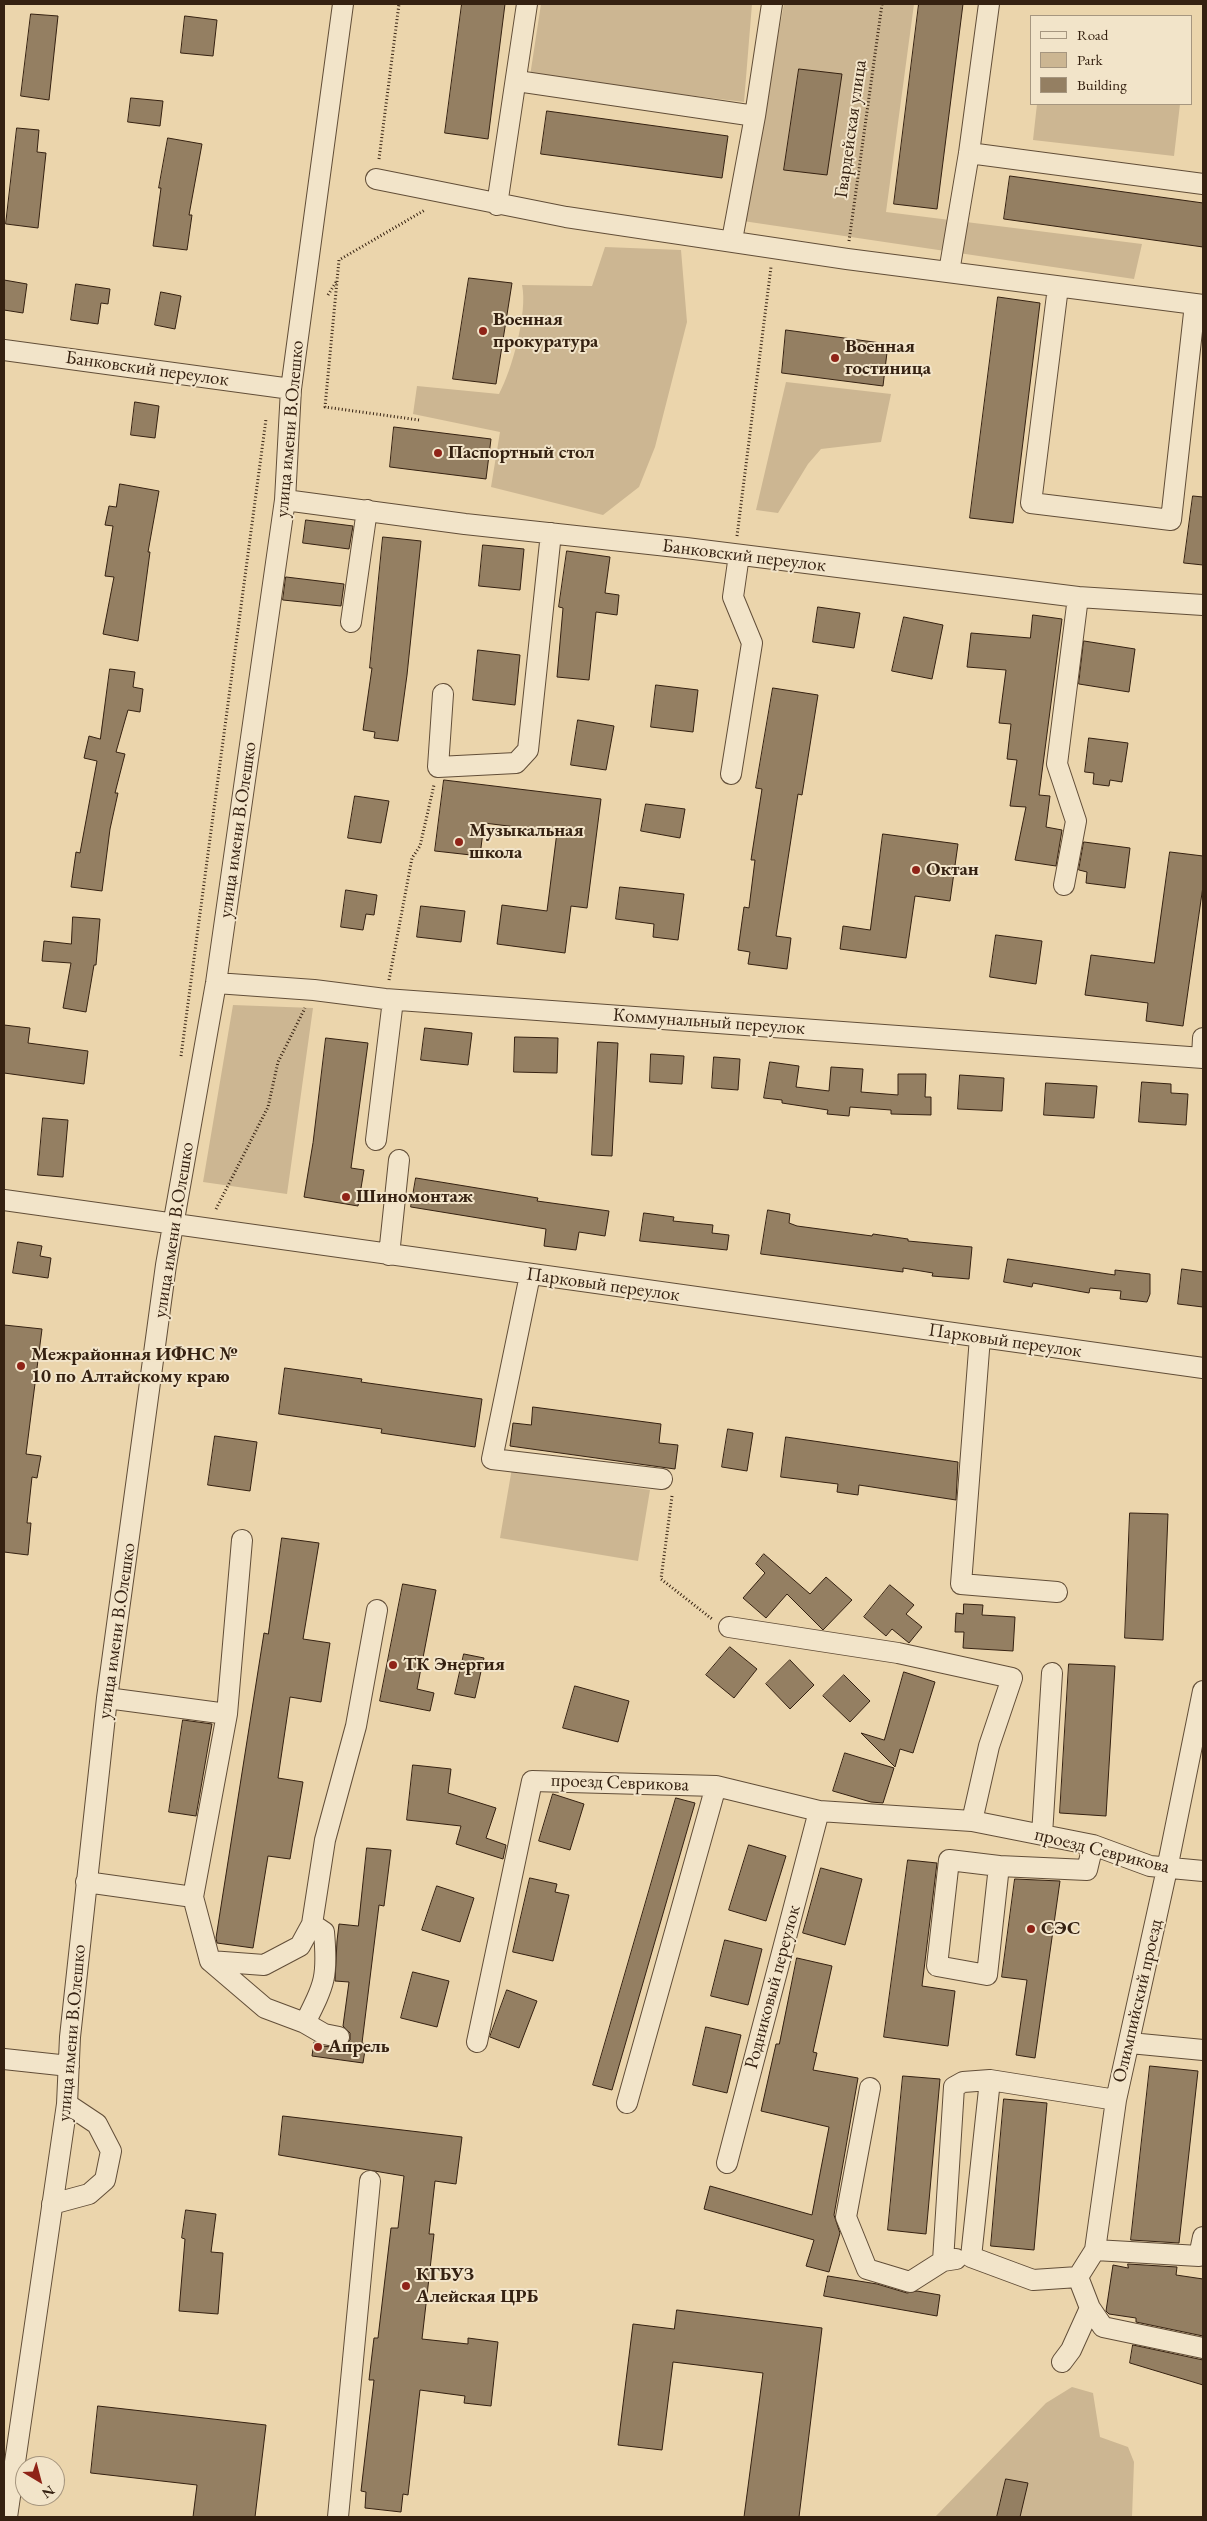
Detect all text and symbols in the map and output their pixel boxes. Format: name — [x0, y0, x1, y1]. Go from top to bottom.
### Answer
legend — [1030, 15, 1192, 105]
text: Road — [1077, 25, 1108, 44]
text: Park — [1077, 50, 1103, 69]
street label: Гвардейская улица — [830, 58, 872, 200]
text: Building — [1077, 75, 1127, 94]
place label: Военная прокуратура — [493, 309, 598, 353]
marker: Военная прокуратура — [477, 325, 489, 337]
place label: Военная гостиница — [845, 336, 931, 380]
street label: улица имени В.Олешко — [271, 339, 309, 519]
street label: Банковский переулок — [64, 346, 230, 392]
marker: Военная гостиница — [829, 352, 841, 364]
place label: Паспортный стол — [448, 442, 595, 464]
marker: Паспортный стол — [432, 447, 444, 459]
street label: Банковский переулок — [661, 535, 827, 577]
street label: улица имени В.Олешко — [214, 740, 262, 920]
place label: Музыкальная школа — [469, 820, 584, 864]
marker: Музыкальная школа — [453, 836, 465, 848]
place label: Октан — [926, 859, 979, 881]
marker: Октан — [910, 864, 922, 876]
street label: Коммунальный переулок — [612, 1004, 806, 1040]
street label: улица имени В.Олешко — [149, 1140, 199, 1320]
place label: Шиномонтаж — [356, 1186, 473, 1208]
marker: Шиномонтаж — [340, 1191, 352, 1203]
street label: Парковый переулок — [525, 1263, 681, 1307]
street label: Парковый переулок — [927, 1319, 1083, 1363]
place label: Межрайонная ИФНС № 10 по Алтайскому краю — [31, 1344, 237, 1388]
marker: Межрайонная ИФНС № 10 по Алтайскому краю — [15, 1360, 27, 1372]
street label: улица имени В.Олешко — [93, 1541, 141, 1721]
place label: ТК Энергия — [403, 1654, 505, 1676]
marker: ТК Энергия — [387, 1659, 399, 1671]
street label: проезд Севрикова — [551, 1769, 689, 1797]
street label: проезд Севрикова — [1032, 1823, 1172, 1879]
street label: Родниковый переулок — [740, 1903, 806, 2071]
street label: Олимпийский проезд — [1108, 1917, 1168, 2085]
place label: СЭС — [1041, 1918, 1081, 1940]
marker: СЭС — [1025, 1923, 1037, 1935]
street label: улица имени В.Олешко — [53, 1943, 91, 2123]
place label: Апрель — [328, 2036, 390, 2058]
marker: Апрель — [312, 2041, 324, 2053]
place label: КГБУЗ Алейская ЦРБ — [416, 2264, 539, 2308]
marker: КГБУЗ Алейская ЦРБ — [400, 2280, 412, 2292]
north arrow — [15, 2456, 65, 2506]
text: N — [38, 2482, 58, 2503]

